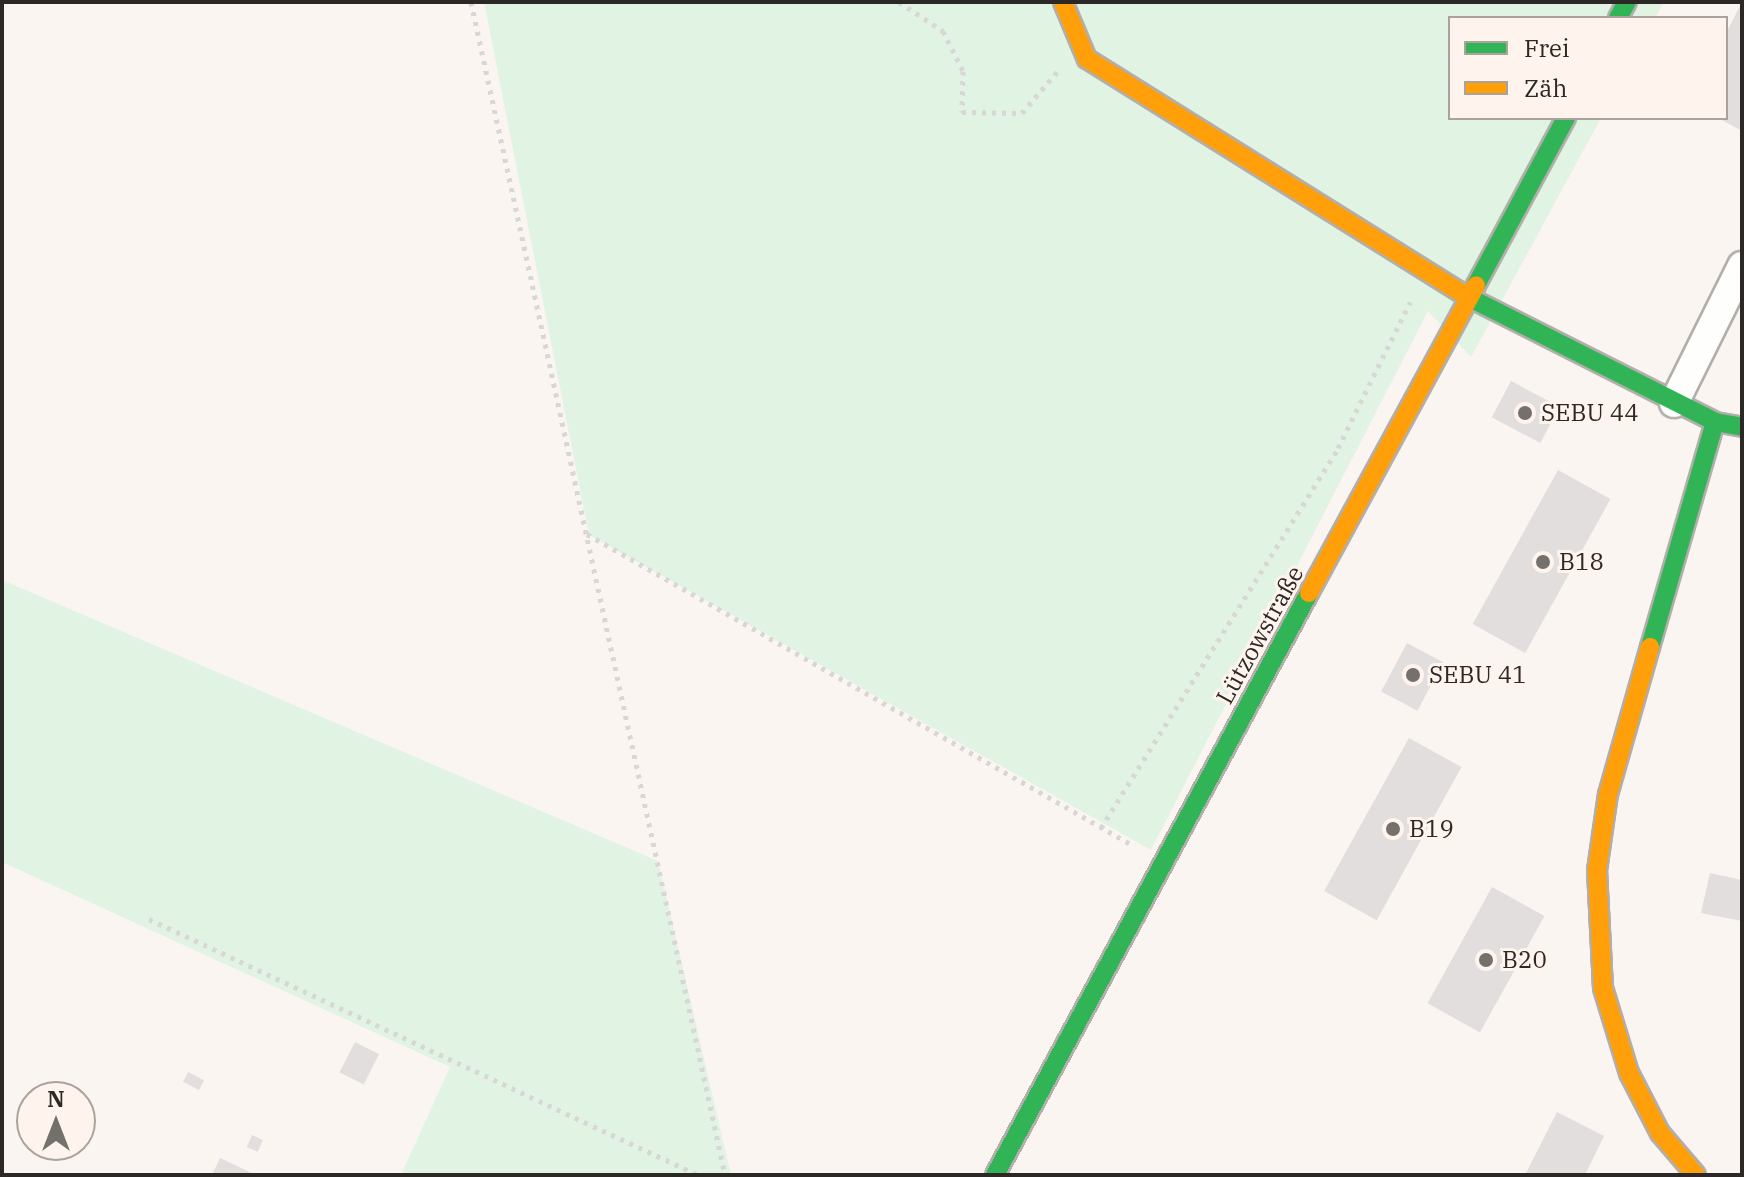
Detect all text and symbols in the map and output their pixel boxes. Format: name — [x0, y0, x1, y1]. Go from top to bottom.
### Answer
legend — [1448, 16, 1728, 120]
text: Frei — [1524, 32, 1569, 64]
text: Zäh — [1524, 72, 1567, 104]
place label: SEBU 44 — [1541, 399, 1639, 427]
marker: SEBU 44 — [1516, 404, 1534, 422]
place label: B18 — [1559, 548, 1604, 576]
marker: B18 — [1534, 553, 1552, 571]
street label: Lützowstraße — [1210, 561, 1310, 709]
place label: SEBU 41 — [1429, 661, 1527, 689]
marker: SEBU 41 — [1404, 666, 1422, 684]
place label: B19 — [1409, 815, 1454, 843]
marker: B19 — [1384, 820, 1402, 838]
place label: B20 — [1502, 946, 1547, 974]
marker: B20 — [1477, 951, 1495, 969]
north arrow — [16, 1081, 96, 1161]
text: N — [47, 1084, 65, 1113]

